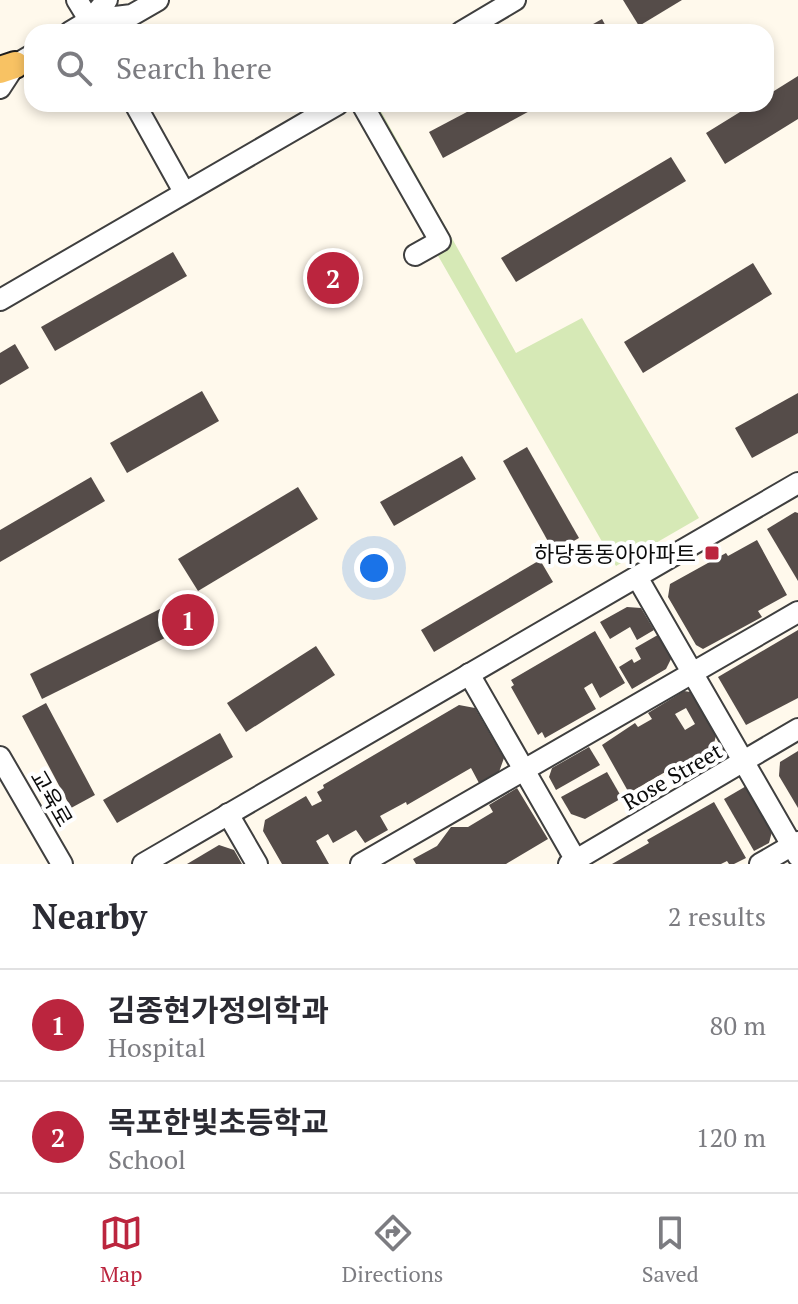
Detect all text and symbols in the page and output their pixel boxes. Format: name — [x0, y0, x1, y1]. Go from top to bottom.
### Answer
search box — [24, 24, 774, 112]
icon: search — [52, 46, 96, 90]
text: Search here — [116, 48, 272, 88]
pin: 2 — [307, 248, 359, 308]
place label: 하당동동아아파트 — [534, 539, 696, 568]
marker: 하당동동아아파트 — [703, 544, 721, 562]
your location — [354, 548, 394, 588]
pin: 1 — [162, 590, 214, 650]
street label: Rose Street — [617, 736, 727, 816]
street label: 교육로 — [24, 764, 80, 832]
text: Nearby — [32, 894, 147, 939]
text: 2 results — [668, 899, 766, 933]
text: 김종현가정의학과 — [108, 990, 329, 1030]
text: 1 — [51, 1008, 65, 1042]
text: 80 m — [710, 1008, 766, 1042]
text: Hospital — [108, 1030, 206, 1064]
text: 목포한빛초등학교 — [108, 1102, 329, 1142]
text: 2 — [51, 1120, 65, 1154]
text: 120 m — [696, 1120, 766, 1154]
text: School — [108, 1142, 186, 1176]
tab: Map — [99, 1211, 143, 1288]
tab: Directions — [342, 1211, 443, 1288]
tab: Saved — [642, 1211, 699, 1288]

